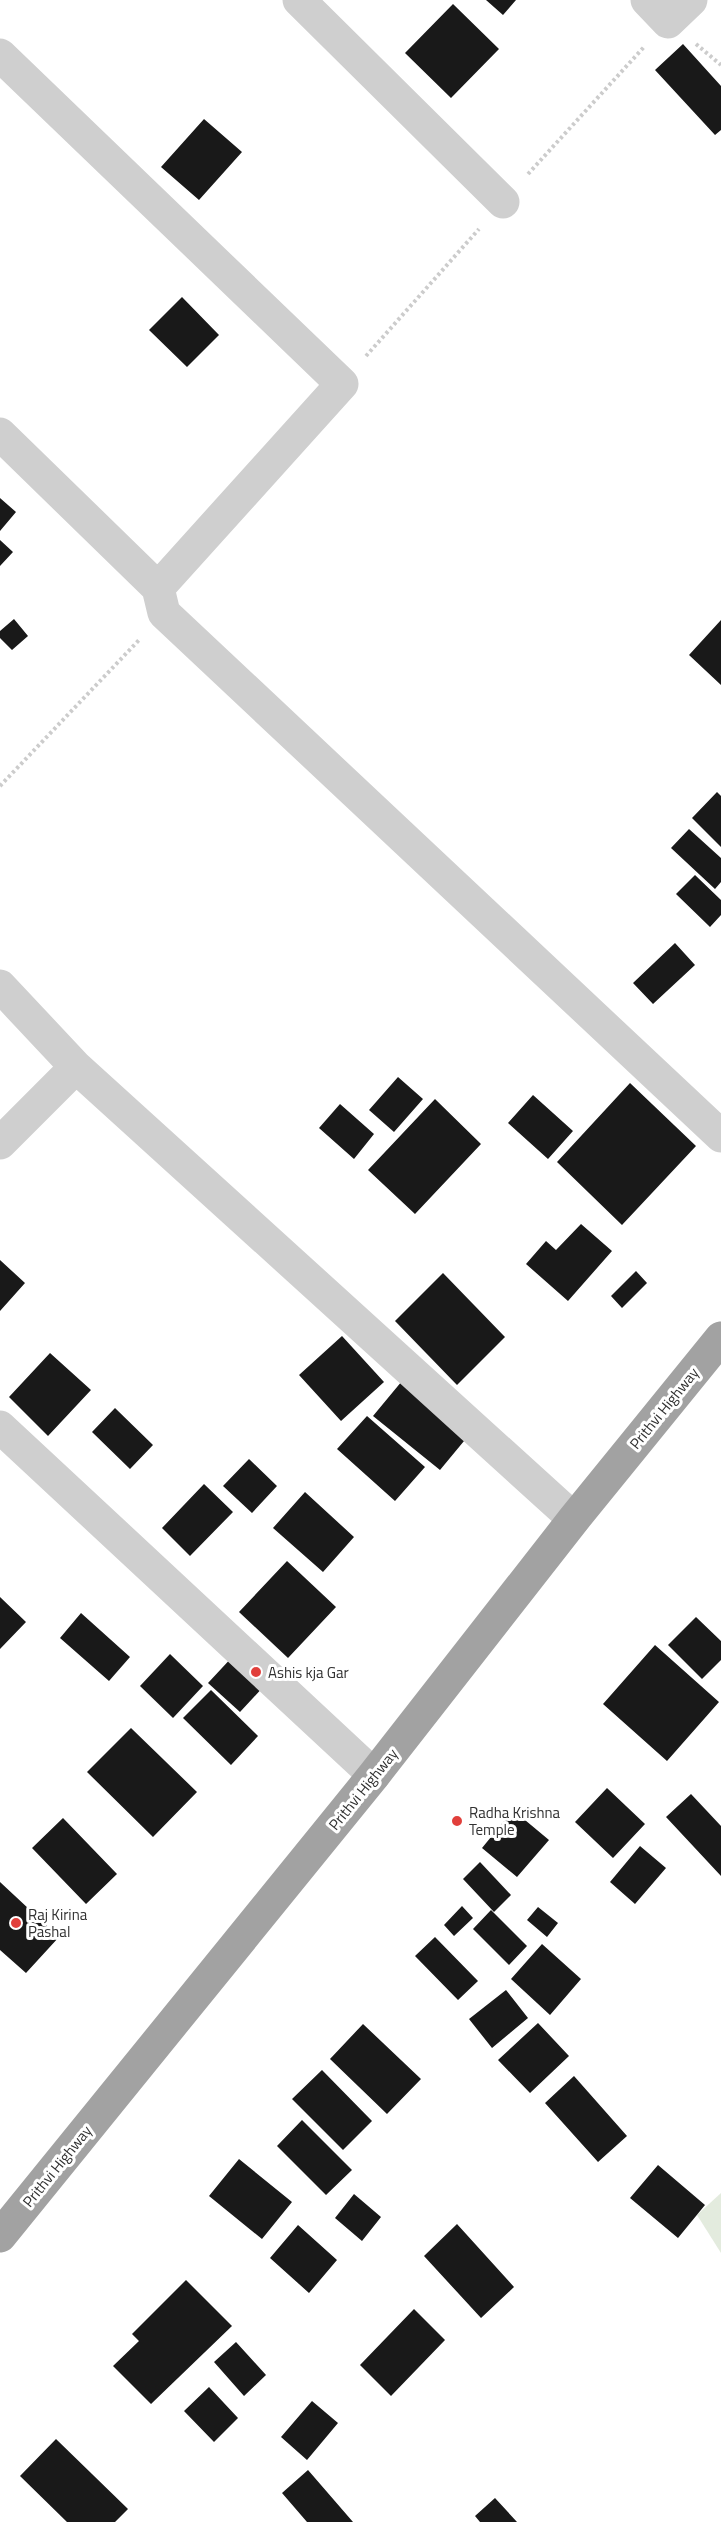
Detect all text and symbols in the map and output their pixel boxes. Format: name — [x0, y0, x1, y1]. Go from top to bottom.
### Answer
street label: Prithvi Highway — [624, 1362, 704, 1454]
place label: Ashis kja Gar — [268, 1661, 349, 1684]
marker: Ashis kja Gar — [249, 1665, 263, 1679]
street label: Prithvi Highway — [323, 1743, 403, 1835]
place label: Radha Krishna Temple — [469, 1801, 561, 1841]
marker: Radha Krishna Temple — [450, 1814, 464, 1828]
place label: Raj Kirina Pashal — [28, 1903, 88, 1943]
marker: Raj Kirina Pashal — [9, 1916, 23, 1930]
street label: Prithvi Highway — [17, 2120, 97, 2212]

